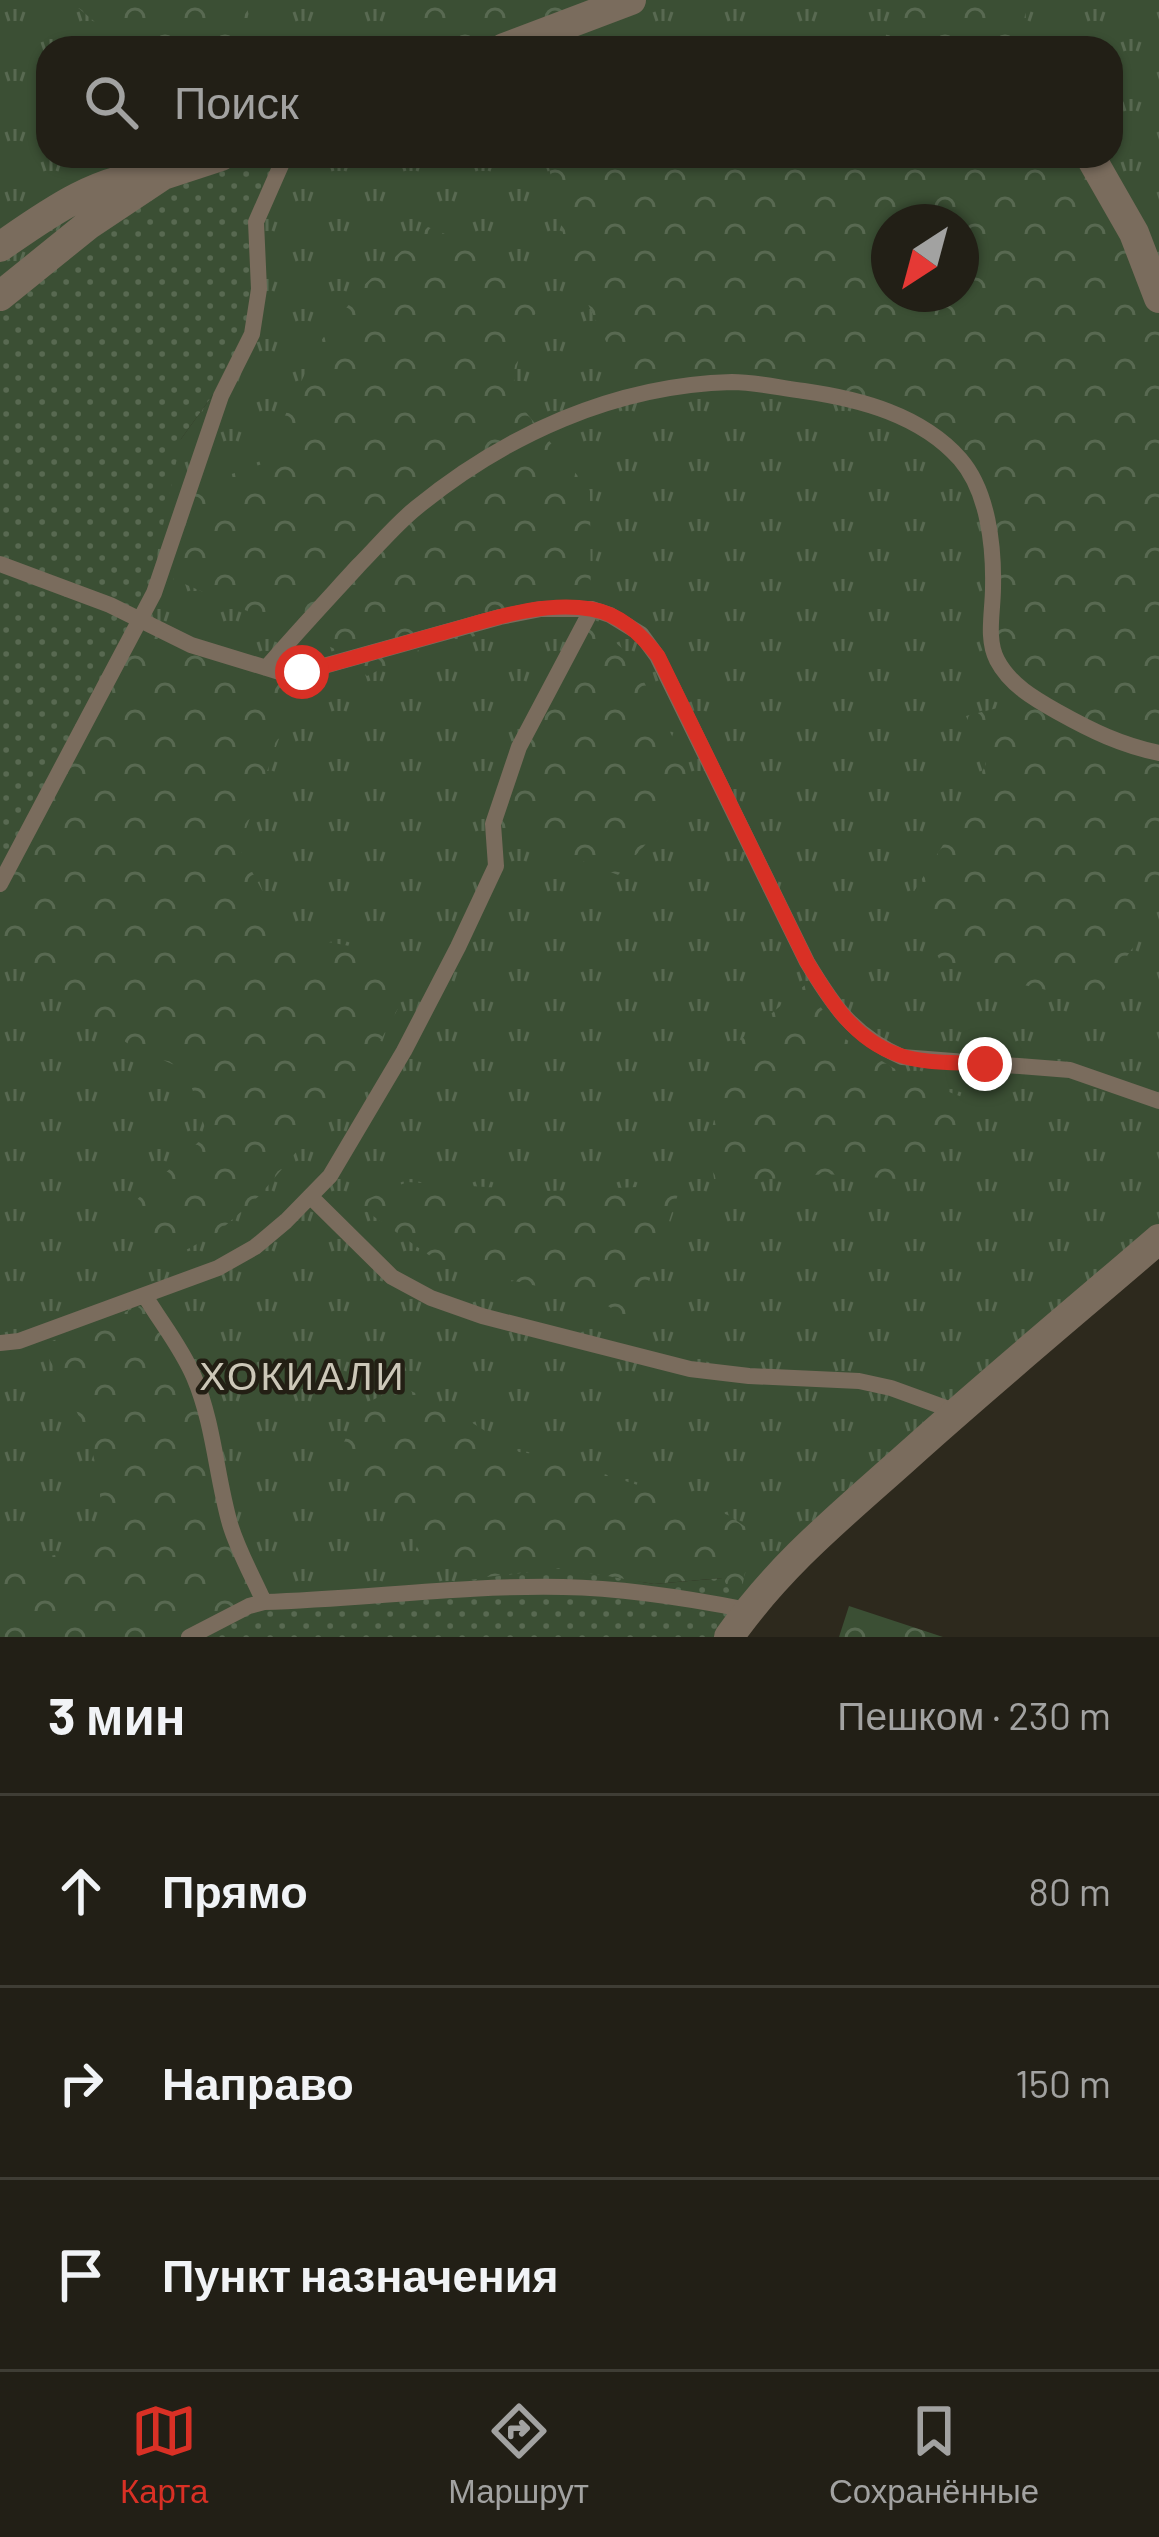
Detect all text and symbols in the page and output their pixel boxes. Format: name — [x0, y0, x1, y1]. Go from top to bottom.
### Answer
search box — [36, 36, 1123, 168]
icon: search — [78, 69, 144, 135]
text: Поиск — [174, 74, 299, 128]
north arrow — [871, 204, 979, 312]
route start — [275, 645, 329, 699]
route end — [958, 1037, 1012, 1091]
district label: ХОКИАЛИ — [199, 1351, 407, 1398]
text: 3 мин — [48, 1684, 186, 1745]
text: Пешком · 230 m — [837, 1691, 1111, 1738]
icon: ahead — [48, 1858, 114, 1924]
text: Прямо — [162, 1863, 308, 1917]
text: 80 m — [1029, 1867, 1111, 1914]
icon: right — [48, 2050, 114, 2116]
text: Направо — [162, 2055, 354, 2109]
text: 150 m — [1015, 2059, 1111, 2106]
icon: arrive — [48, 2242, 114, 2308]
text: Пункт назначения — [162, 2247, 559, 2301]
tab: Карта — [120, 2398, 208, 2511]
tab: Маршрут — [448, 2398, 589, 2511]
tab: Сохранённые — [829, 2398, 1039, 2511]

